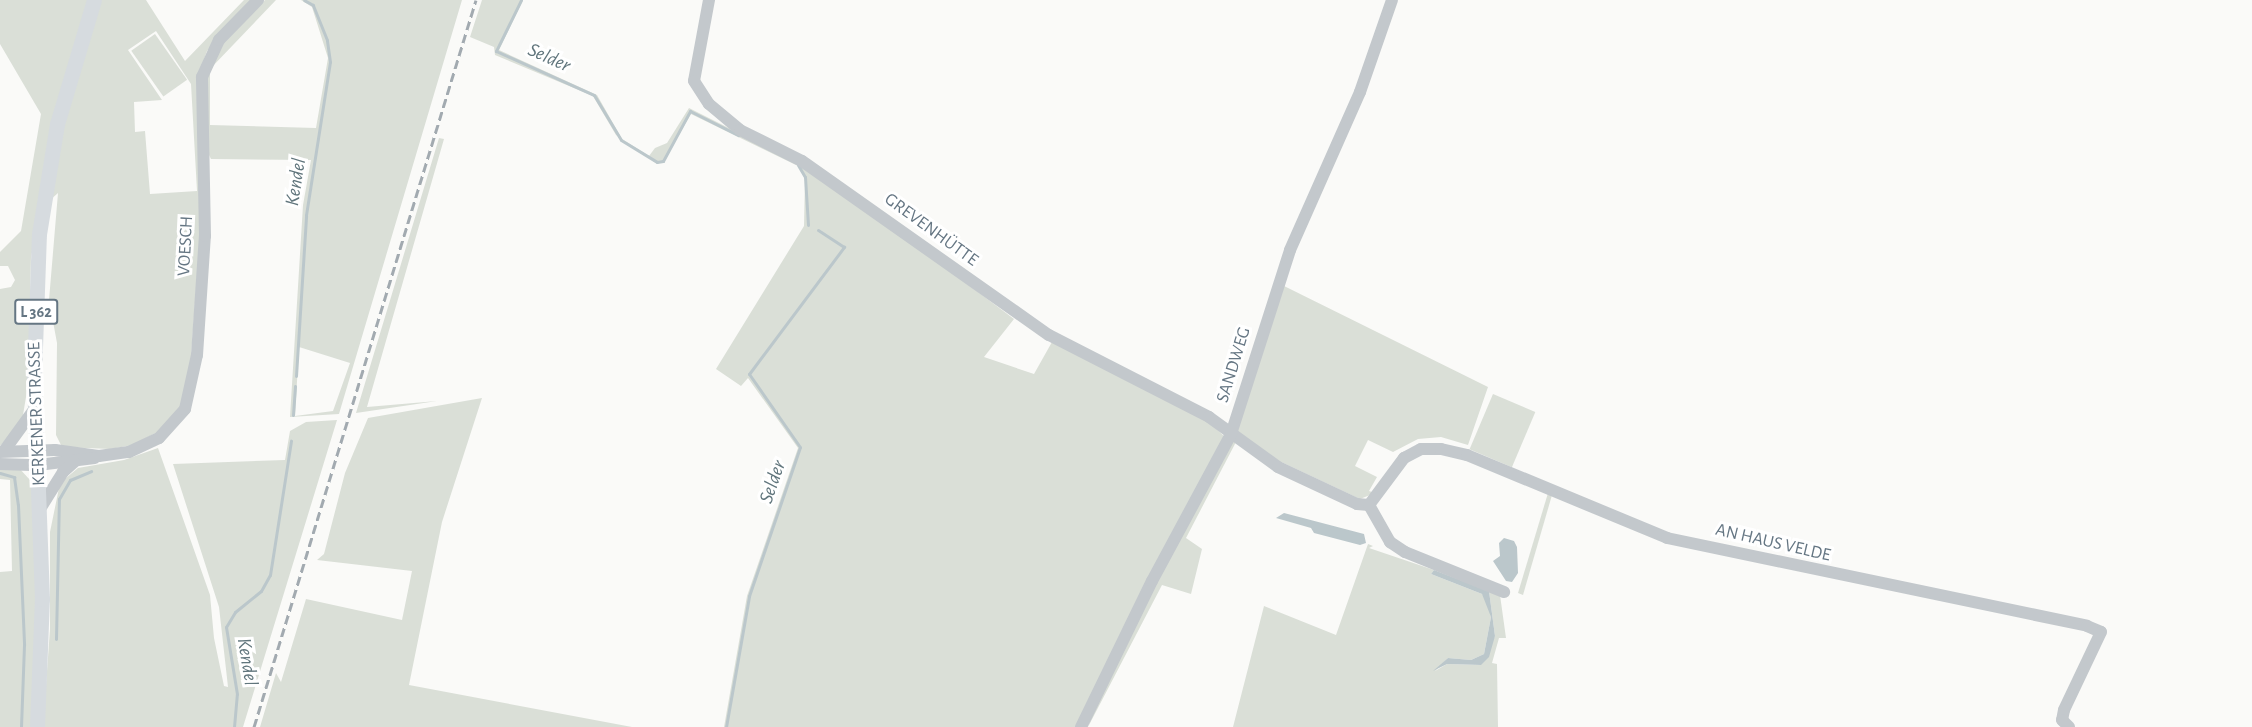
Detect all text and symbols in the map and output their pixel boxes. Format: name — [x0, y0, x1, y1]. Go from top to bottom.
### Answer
water label: Selder — [524, 38, 574, 78]
water label: Kendel — [280, 156, 312, 208]
street label: GREVENHÜTTE — [880, 189, 982, 271]
street label: VOESCH — [174, 215, 198, 277]
road number: L 362 — [14, 299, 58, 325]
street label: SANDWEG — [1212, 325, 1256, 405]
street label: KERKENER STRASSE — [24, 342, 50, 486]
water label: Selder — [754, 457, 792, 507]
street label: AN HAUS VELDE — [1713, 519, 1833, 567]
water label: Kendel — [231, 636, 263, 688]

